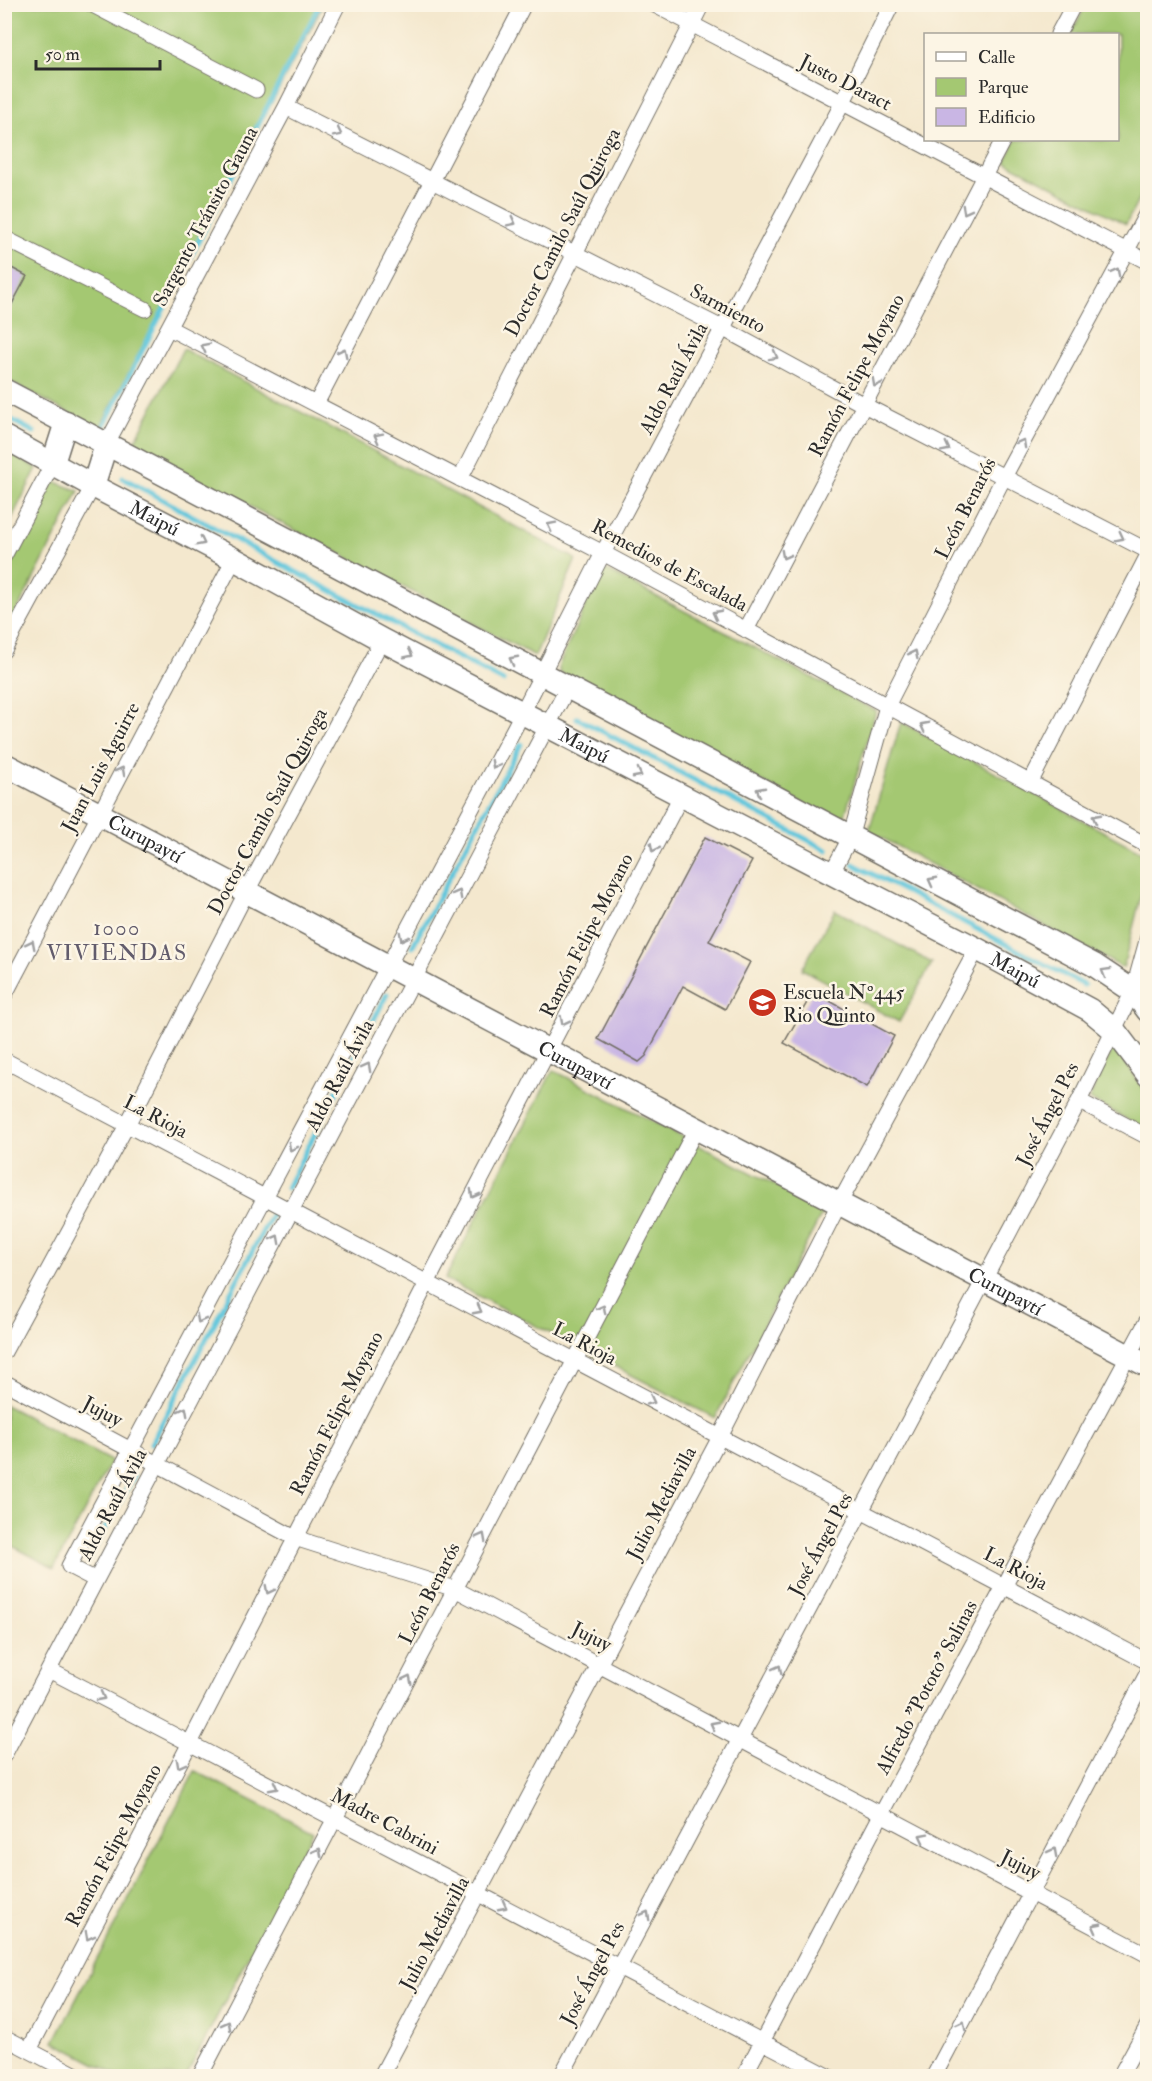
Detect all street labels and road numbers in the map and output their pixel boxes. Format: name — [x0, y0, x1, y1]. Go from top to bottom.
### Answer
street label: Justo Daract — [795, 48, 896, 116]
street label: Sargento Tránsito Gauna — [147, 121, 264, 311]
street label: Doctor Camilo Saúl Quiroga — [499, 123, 626, 341]
street label: Sarmiento — [686, 278, 770, 339]
street label: Ramón Felipe Moyano — [803, 289, 911, 461]
street label: Aldo Raúl Ávila — [632, 317, 714, 439]
street label: León Benarós — [929, 453, 1002, 563]
street label: Maipú — [125, 495, 184, 542]
street label: Remedios de Escalada — [587, 514, 753, 618]
street label: Juan Luis Aguirre — [55, 698, 145, 837]
street label: Doctor Camilo Saúl Quiroga — [202, 703, 333, 919]
street label: Maipú — [555, 722, 613, 769]
street label: Curupaytí — [104, 809, 189, 870]
street label: Ramón Felipe Moyano — [534, 849, 640, 1022]
street label: Maipú — [986, 946, 1044, 994]
street label: Aldo Raúl Ávila — [298, 1014, 380, 1136]
street label: Curupaytí — [534, 1035, 619, 1096]
street label: José Ángel Pes — [1009, 1057, 1084, 1171]
street label: La Rioja — [119, 1089, 193, 1144]
street label: Curupaytí — [964, 1262, 1049, 1322]
street label: La Rioja — [548, 1316, 622, 1371]
street label: Ramón Felipe Moyano — [284, 1327, 390, 1500]
street label: Jujuy — [78, 1390, 128, 1433]
street label: Julio Mediavilla — [621, 1441, 702, 1565]
street label: Aldo Raúl Ávila — [71, 1443, 153, 1565]
street label: José Ángel Pes — [781, 1488, 858, 1601]
street label: León Benarós — [393, 1538, 466, 1648]
street label: La Rioja — [979, 1541, 1053, 1596]
street label: Alfredo "Pototo" Salinas — [869, 1596, 983, 1779]
street label: Jujuy — [567, 1615, 617, 1658]
street label: Ramón Felipe Moyano — [60, 1759, 168, 1931]
street label: Madre Cabrini — [327, 1783, 443, 1860]
street label: Jujuy — [996, 1843, 1046, 1886]
street label: Julio Mediavilla — [394, 1871, 475, 1995]
street label: José Ángel Pes — [553, 1917, 630, 2030]

